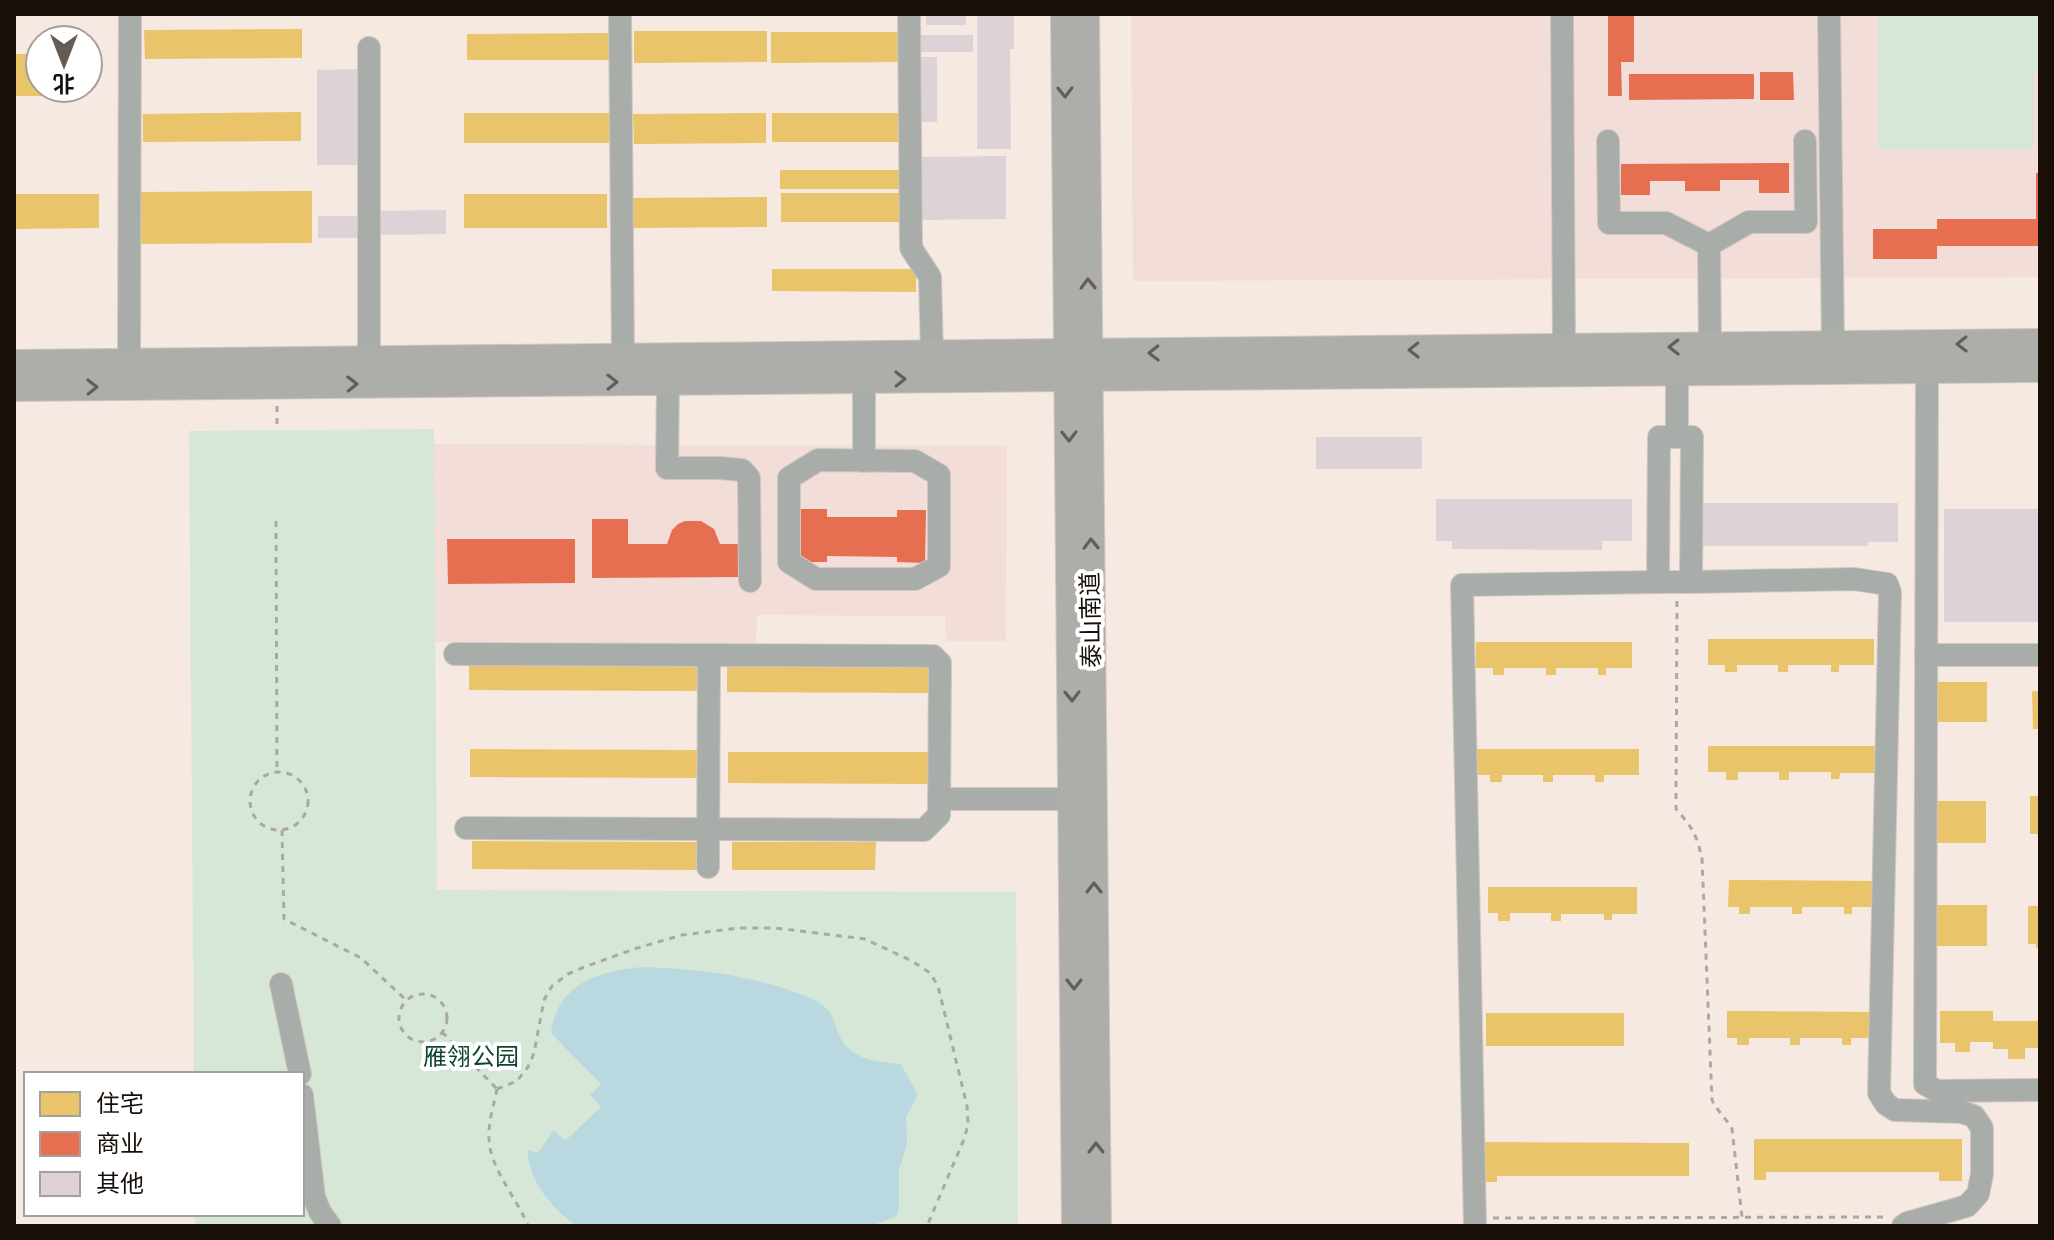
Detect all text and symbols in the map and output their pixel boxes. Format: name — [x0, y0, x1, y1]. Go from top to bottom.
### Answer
north arrow — [24, 24, 104, 104]
text: 北 — [53, 71, 75, 96]
one-way arrow — [1057, 86, 1074, 99]
one-way arrow — [1079, 277, 1097, 290]
one-way arrow — [1955, 335, 1968, 353]
one-way arrow — [1667, 338, 1680, 356]
one-way arrow — [1407, 341, 1420, 359]
one-way arrow — [1147, 344, 1160, 361]
one-way arrow — [894, 370, 907, 388]
one-way arrow — [606, 373, 619, 391]
one-way arrow — [346, 375, 359, 393]
one-way arrow — [86, 378, 99, 396]
one-way arrow — [1060, 430, 1078, 443]
one-way arrow — [1082, 537, 1099, 550]
street label: 泰山南道 — [1076, 572, 1105, 668]
one-way arrow — [1063, 690, 1081, 703]
one-way arrow — [1085, 881, 1103, 894]
one-way arrow — [1066, 978, 1083, 991]
park label: 雁翎公园 — [423, 1043, 519, 1070]
legend — [24, 1072, 304, 1216]
text: 住宅 — [96, 1090, 144, 1117]
text: 商业 — [96, 1130, 144, 1157]
one-way arrow — [1087, 1141, 1105, 1154]
text: 其他 — [96, 1170, 144, 1197]

